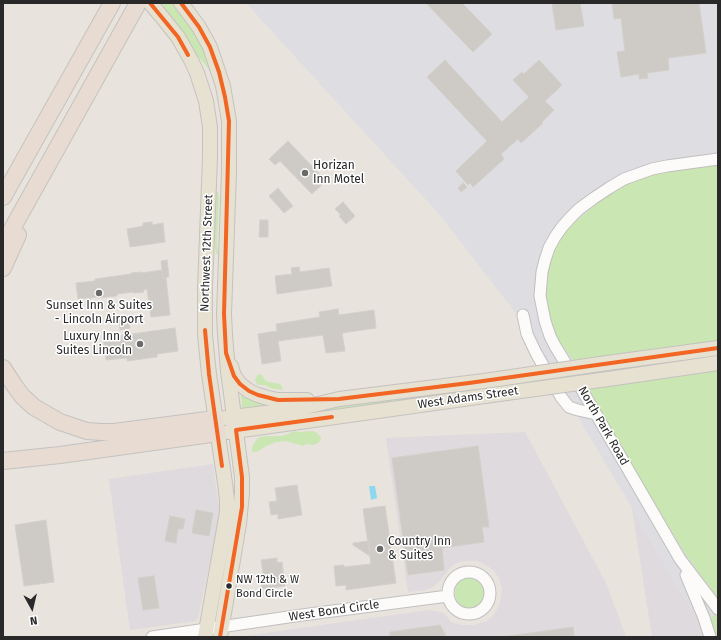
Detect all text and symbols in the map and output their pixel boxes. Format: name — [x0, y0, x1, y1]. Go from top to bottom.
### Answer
place label: Horizan Inn Motel — [313, 159, 364, 187]
marker: Horizan Inn Motel — [300, 168, 310, 178]
street label: Northwest 12th Street — [198, 194, 216, 312]
marker: Sunset Inn & Suites - Lincoln Airport — [94, 288, 104, 298]
place label: Sunset Inn & Suites - Lincoln Airport — [46, 299, 152, 327]
place label: Luxury Inn & Suites Lincoln — [56, 330, 132, 358]
marker: Luxury Inn & Suites Lincoln — [135, 339, 145, 349]
street label: West Adams Street — [417, 384, 519, 412]
street label: North Park Road — [575, 384, 631, 468]
place label: Country Inn & Suites — [388, 535, 451, 563]
marker: Country Inn & Suites — [375, 544, 385, 554]
place label: NW 12th & W Bond Circle — [236, 573, 299, 599]
marker: NW 12th & W Bond Circle — [224, 581, 234, 591]
north arrow — [12, 588, 52, 628]
street label: West Bond Circle — [288, 598, 380, 624]
text: N — [29, 613, 38, 627]

